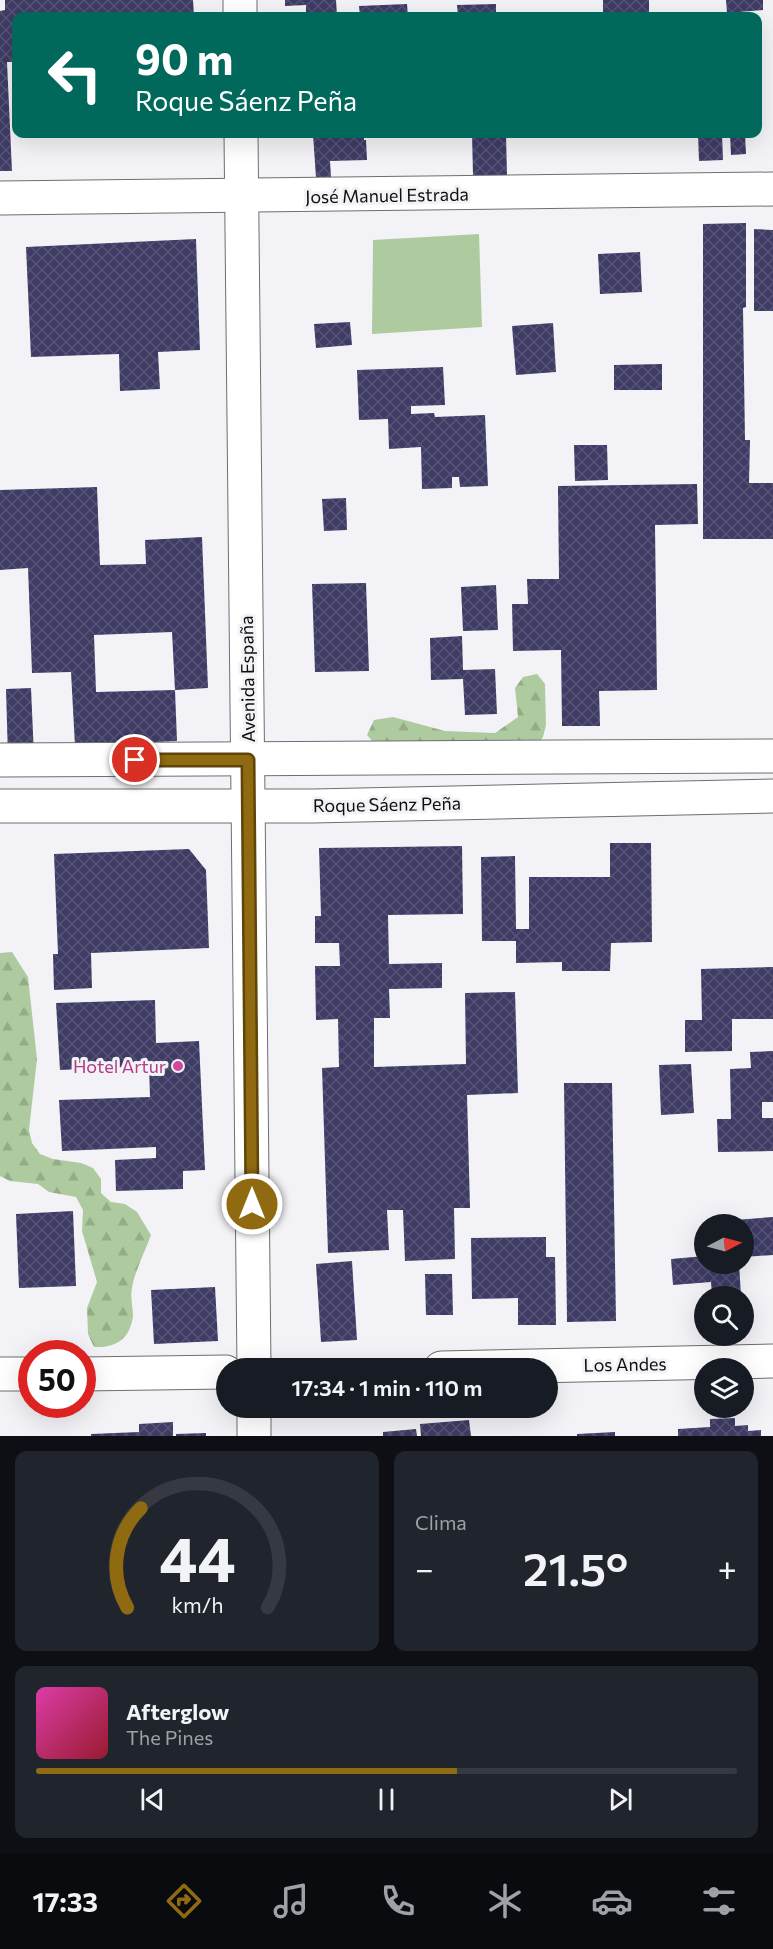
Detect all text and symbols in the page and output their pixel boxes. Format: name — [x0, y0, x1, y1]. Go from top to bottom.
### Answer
text: 90 m — [135, 32, 234, 84]
icon: left — [36, 36, 114, 114]
text: Roque Sáenz Peña — [135, 84, 357, 117]
street label: José Manuel Estrada — [305, 183, 469, 207]
street label: Avenida España — [235, 615, 259, 743]
pin — [109, 734, 160, 785]
icon: arrive — [118, 743, 151, 776]
street label: Roque Sáenz Peña — [313, 792, 461, 816]
place label: Hotel Artur — [73, 1055, 166, 1077]
marker: Hotel Artur — [171, 1059, 185, 1073]
position arrow — [220, 1172, 284, 1236]
north arrow — [694, 1214, 754, 1274]
map controls — [694, 1214, 754, 1418]
button: search — [694, 1286, 754, 1346]
speed limit sign: 50 — [18, 1340, 96, 1418]
street label: Los Andes — [583, 1352, 667, 1376]
button: layers — [694, 1358, 754, 1418]
text: 17:34 · 1 min · 110 m — [292, 1374, 482, 1401]
text: Clima — [415, 1510, 467, 1534]
text: 44 — [159, 1519, 235, 1595]
text: 21.5° — [523, 1540, 628, 1595]
text: − — [415, 1547, 434, 1588]
text: + — [718, 1547, 737, 1588]
text: km/h — [171, 1591, 223, 1617]
text: Afterglow — [126, 1698, 229, 1725]
text: The Pines — [126, 1725, 213, 1749]
icon: previous — [136, 1783, 169, 1816]
icon: pause — [370, 1783, 403, 1816]
icon: next — [604, 1783, 637, 1816]
icon: directions — [163, 1880, 205, 1922]
icon: music — [270, 1880, 312, 1922]
icon: phone — [377, 1880, 419, 1922]
icon: climate — [484, 1880, 526, 1922]
icon: car — [591, 1880, 633, 1922]
icon: filters — [698, 1880, 740, 1922]
text: 17:33 — [33, 1885, 98, 1918]

